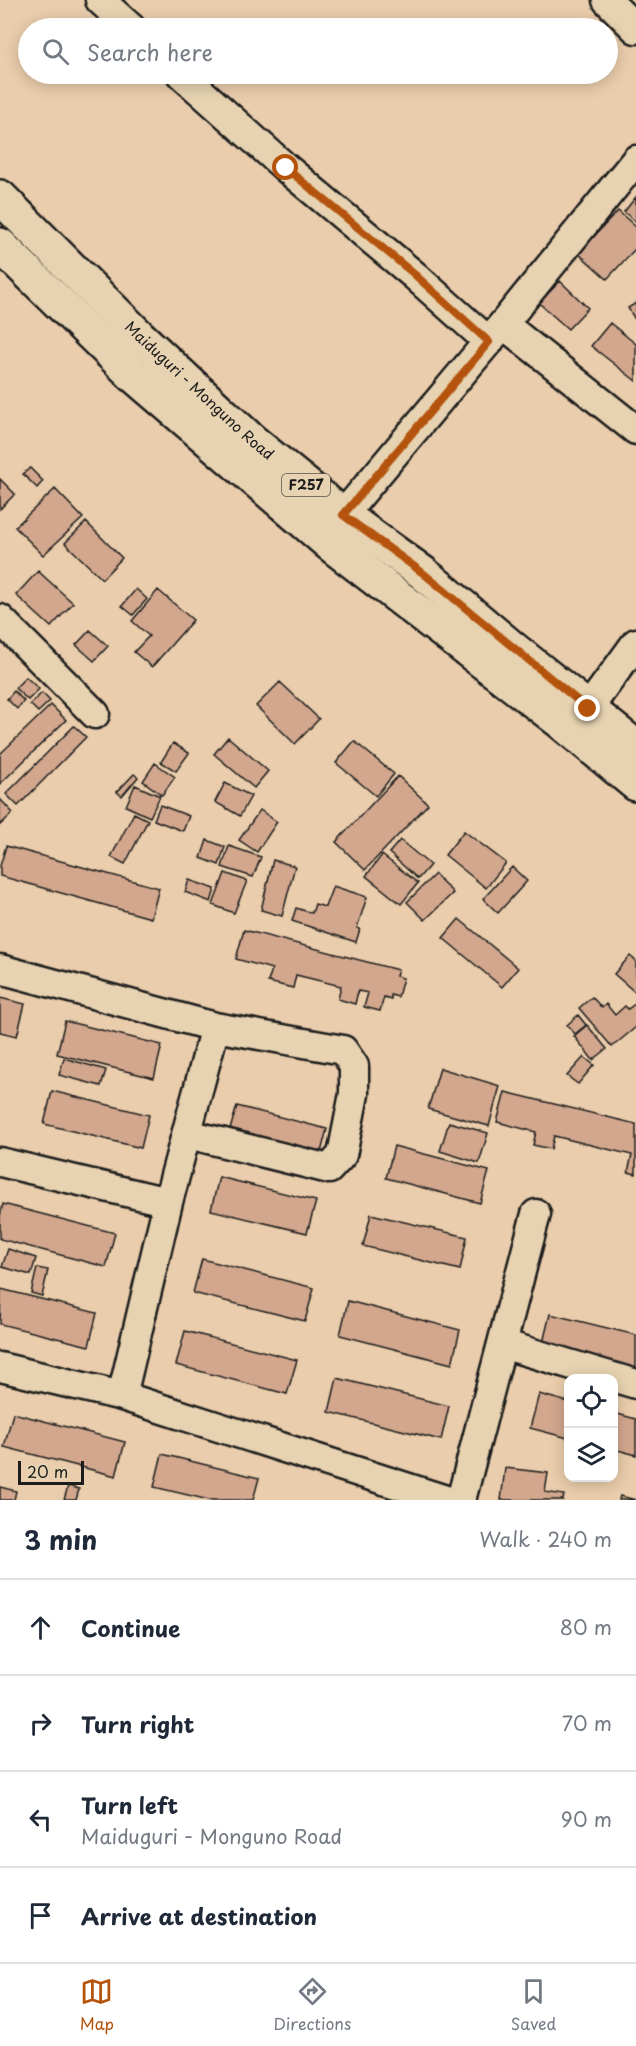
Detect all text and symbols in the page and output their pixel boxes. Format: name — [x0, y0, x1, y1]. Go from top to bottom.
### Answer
search box — [18, 18, 618, 84]
icon: search — [39, 35, 72, 68]
text: Search here — [87, 35, 213, 68]
route start — [272, 154, 298, 180]
street label: Maiduguri - Monguno Road — [120, 315, 280, 465]
road number: F257 — [282, 474, 330, 496]
route end — [574, 695, 600, 721]
map controls — [564, 1374, 618, 1482]
button: locate — [564, 1374, 618, 1428]
button: layers — [564, 1428, 618, 1482]
scale bar — [18, 1458, 84, 1486]
text: 20 m — [27, 1459, 68, 1483]
text: 3 min — [24, 1520, 97, 1559]
text: Walk · 240 m — [479, 1524, 612, 1554]
icon: ahead — [24, 1611, 57, 1644]
text: Continue — [81, 1611, 180, 1644]
text: 80 m — [560, 1612, 612, 1642]
icon: right — [24, 1707, 57, 1740]
text: Turn right — [81, 1707, 194, 1740]
text: 70 m — [562, 1708, 612, 1738]
text: Turn left — [81, 1788, 178, 1821]
icon: left — [24, 1803, 57, 1836]
text: 90 m — [561, 1804, 612, 1834]
text: Maiduguri - Monguno Road — [81, 1821, 342, 1851]
icon: arrive — [24, 1899, 57, 1932]
text: Arrive at destination — [81, 1899, 317, 1932]
tab: Map — [80, 1975, 114, 2035]
tab: Directions — [273, 1975, 351, 2035]
tab: Saved — [511, 1975, 556, 2035]

